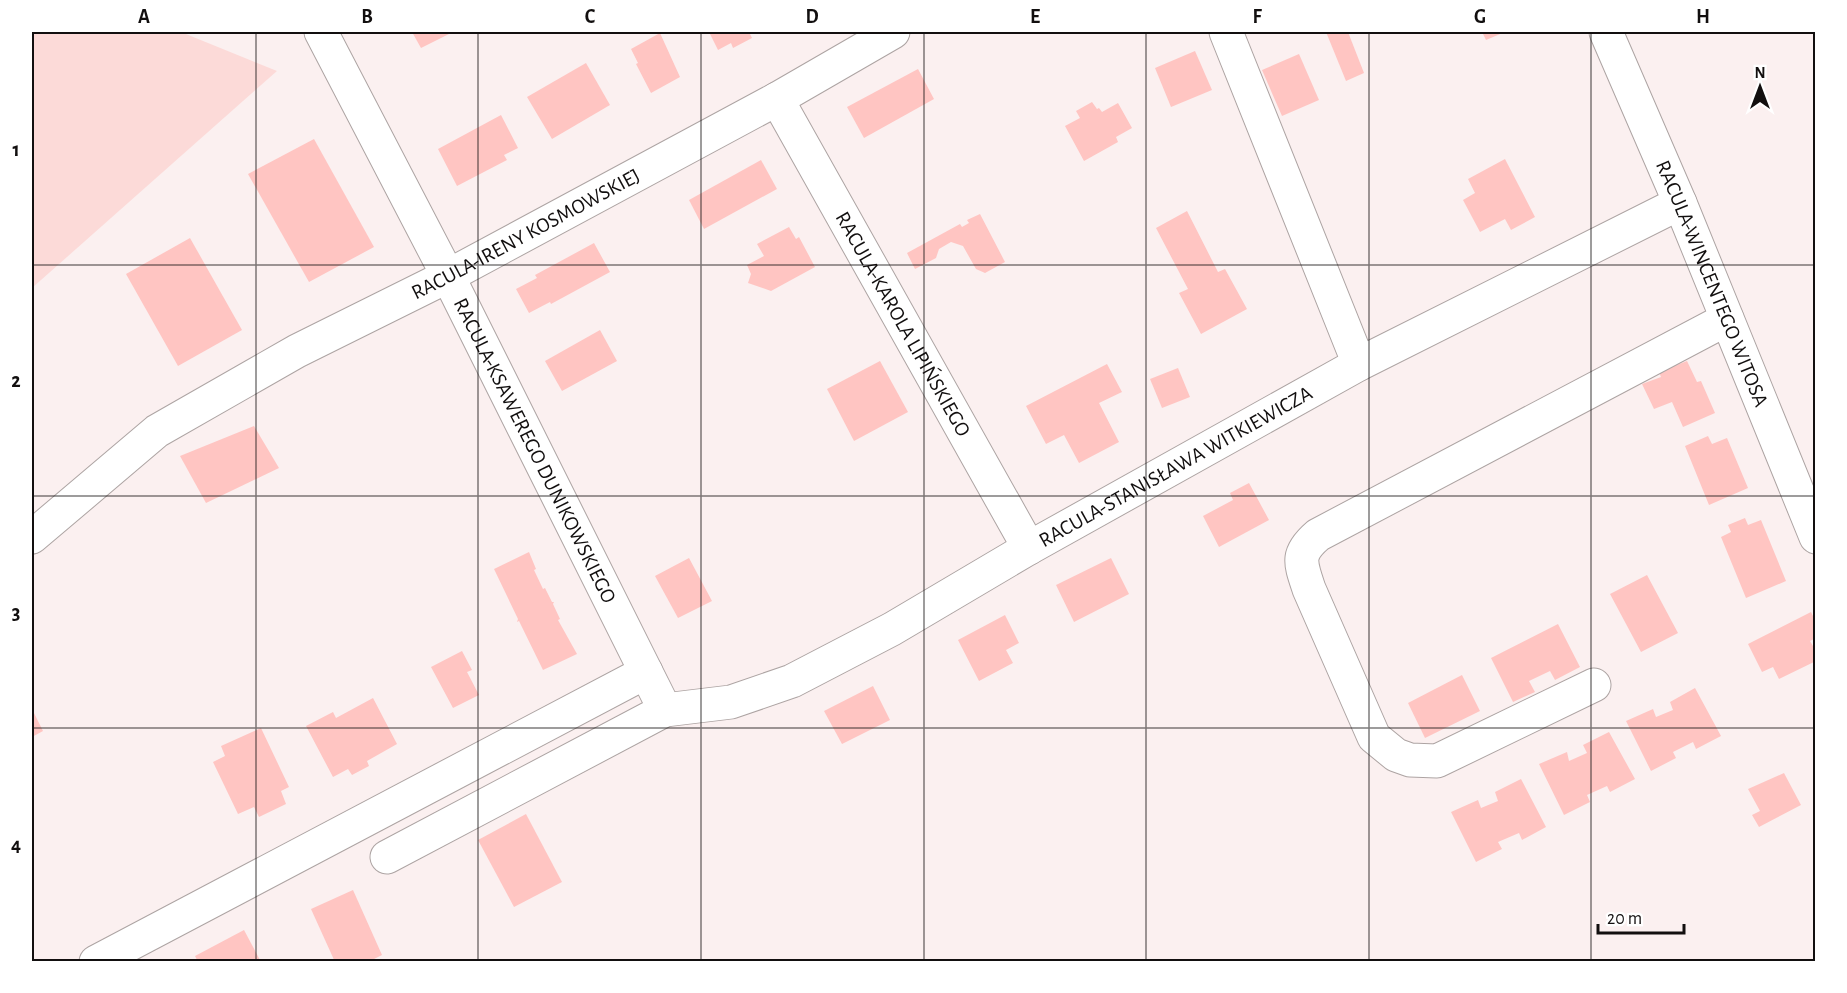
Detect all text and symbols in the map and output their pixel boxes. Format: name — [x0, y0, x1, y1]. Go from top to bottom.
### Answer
text: A — [138, 7, 150, 27]
text: B — [361, 7, 373, 27]
text: C — [585, 7, 596, 27]
text: D — [805, 7, 819, 27]
text: E — [1030, 7, 1040, 27]
text: F — [1252, 7, 1262, 27]
text: G — [1474, 7, 1486, 27]
text: H — [1696, 7, 1710, 27]
north arrow — [1730, 57, 1790, 117]
text: N — [1754, 65, 1766, 81]
text: 1 — [12, 140, 20, 160]
street label: RACULA-WINCENTEGO WITOSA — [1652, 157, 1772, 410]
street label: RACULA-IRENY KOSMOWSKIEJ — [408, 165, 643, 303]
street label: RACULA-KAROLA LIPIŃSKIEGO — [831, 208, 974, 440]
street label: RACULA-KSAWEREGO DUNIKOWSKIEGO — [450, 295, 620, 606]
text: 2 — [11, 371, 21, 391]
street label: RACULA-STANISŁAWA WITKIEWICZA — [1036, 382, 1316, 551]
text: 3 — [12, 603, 20, 623]
text: 4 — [11, 835, 21, 855]
scale bar — [1598, 897, 1684, 935]
text: 20 m — [1607, 910, 1642, 928]

